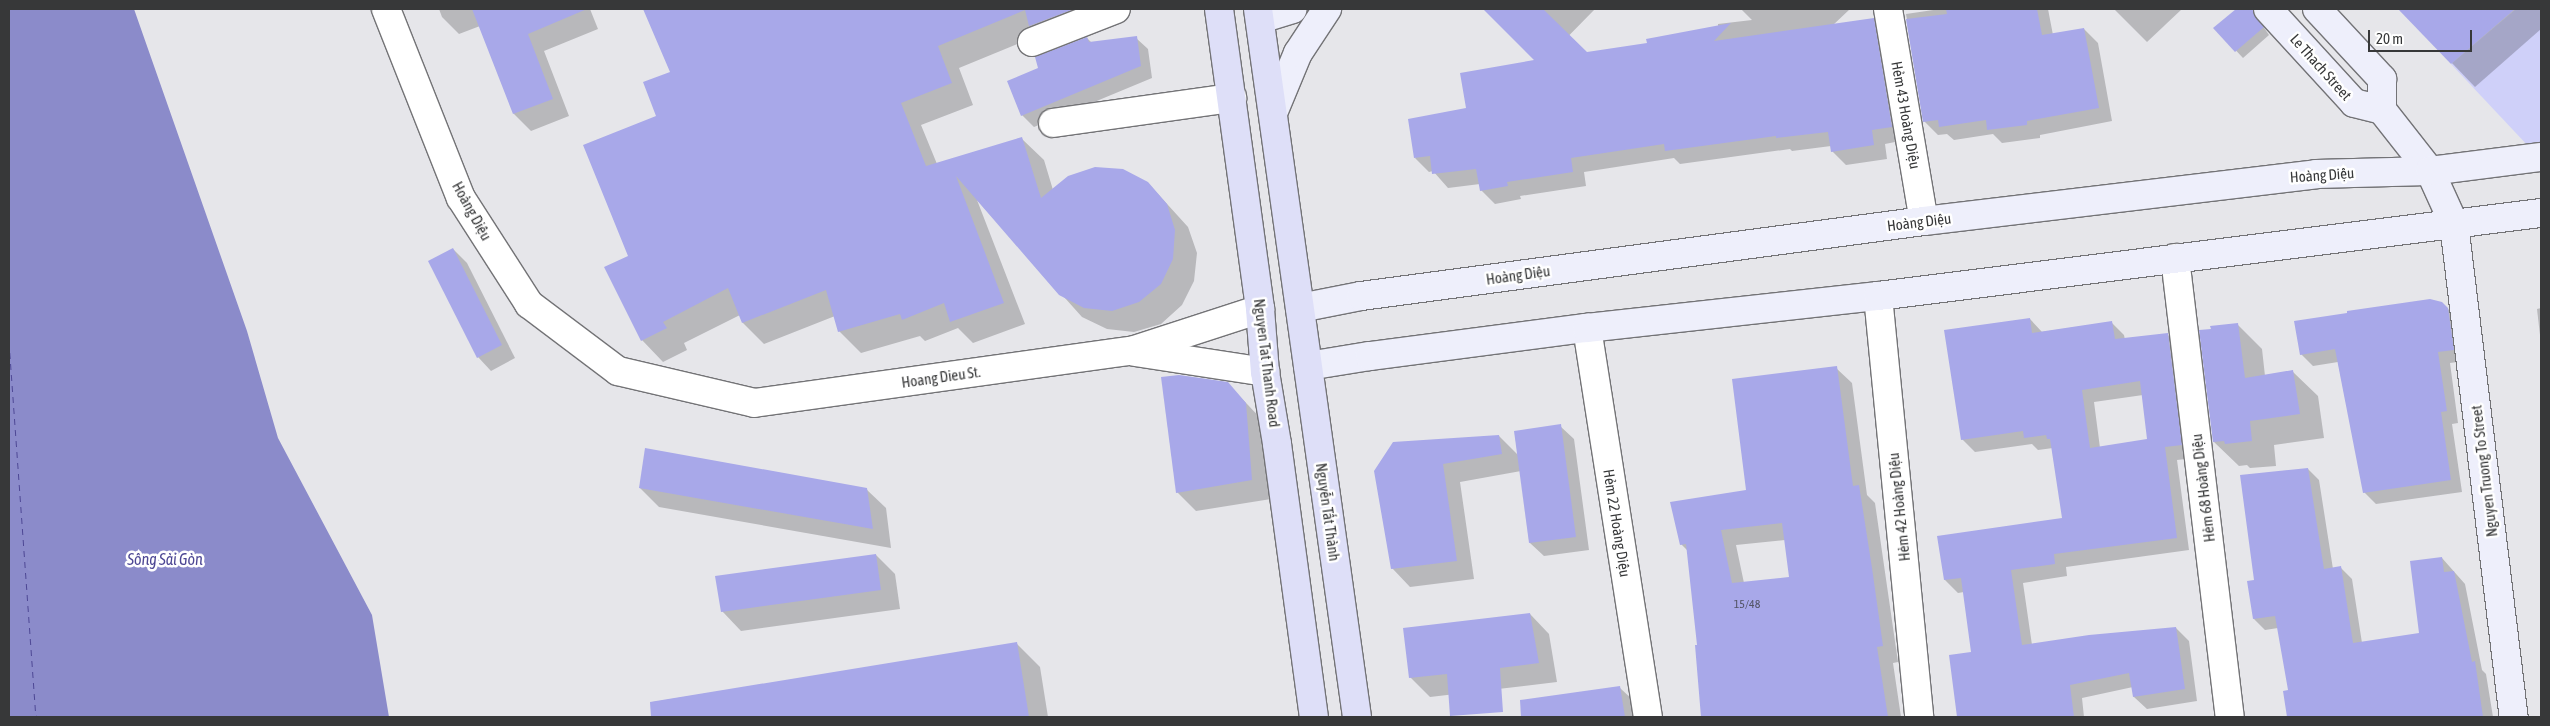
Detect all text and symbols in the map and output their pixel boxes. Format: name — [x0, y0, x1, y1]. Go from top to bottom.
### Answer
scale bar — [2370, 20, 2474, 52]
street label: Le Thach Street — [2287, 30, 2355, 104]
text: 20 m — [2376, 30, 2403, 47]
street label: Hẻm 43 Hoàng Diệu — [1888, 60, 1924, 170]
street label: Hoàng Diệu — [2289, 164, 2355, 186]
street label: Hoàng Diệu — [449, 178, 495, 244]
street label: Hoàng Diệu — [1886, 209, 1952, 235]
street label: Hoàng Diệu — [1485, 262, 1551, 288]
street label: Nguyen Tat Thanh Road — [1250, 298, 1284, 428]
street label: Hoang Dieu St. — [900, 363, 982, 391]
street label: Nguyen Truong To Street — [2467, 404, 2501, 538]
street label: Hẻm 68 Hoàng Diệu — [2187, 433, 2219, 543]
street label: Hẻm 42 Hoàng Diệu — [1884, 452, 1914, 562]
street label: Nguyễn Tất Thành — [1312, 462, 1344, 562]
street label: Hẻm 22 Hoàng Diệu — [1600, 468, 1634, 578]
water label: Sông Sài Gòn — [127, 549, 203, 569]
house number: 15/48 — [1734, 598, 1760, 612]

